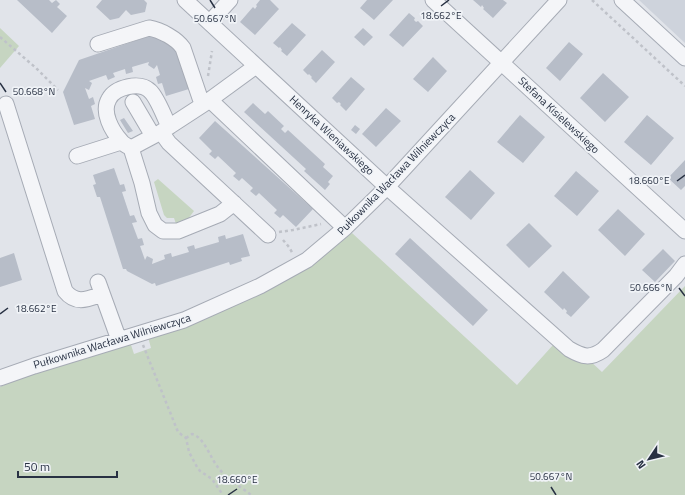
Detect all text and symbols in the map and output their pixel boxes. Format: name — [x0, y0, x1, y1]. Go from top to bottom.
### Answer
text: 18.662°E — [420, 8, 462, 23]
text: 50.667°N — [194, 11, 236, 26]
street label: Stefana Kisielewskiego — [515, 73, 603, 157]
text: 50.668°N — [13, 84, 55, 99]
street label: Henryka Wieniawskiego — [286, 91, 378, 179]
street label: Pułkownika Wacława Wilniewczyca — [333, 109, 459, 238]
text: 18.660°E — [628, 173, 670, 188]
text: 50.666°N — [630, 280, 672, 295]
text: 18.662°E — [15, 301, 57, 316]
street label: Pułkownika Wacława Wilniewczyca — [31, 309, 193, 373]
north arrow — [629, 439, 669, 479]
scale bar — [18, 453, 117, 479]
text: 50 m — [24, 457, 50, 476]
text: N — [632, 457, 650, 472]
text: 50.667°N — [530, 469, 572, 484]
text: 18.660°E — [216, 472, 258, 487]

